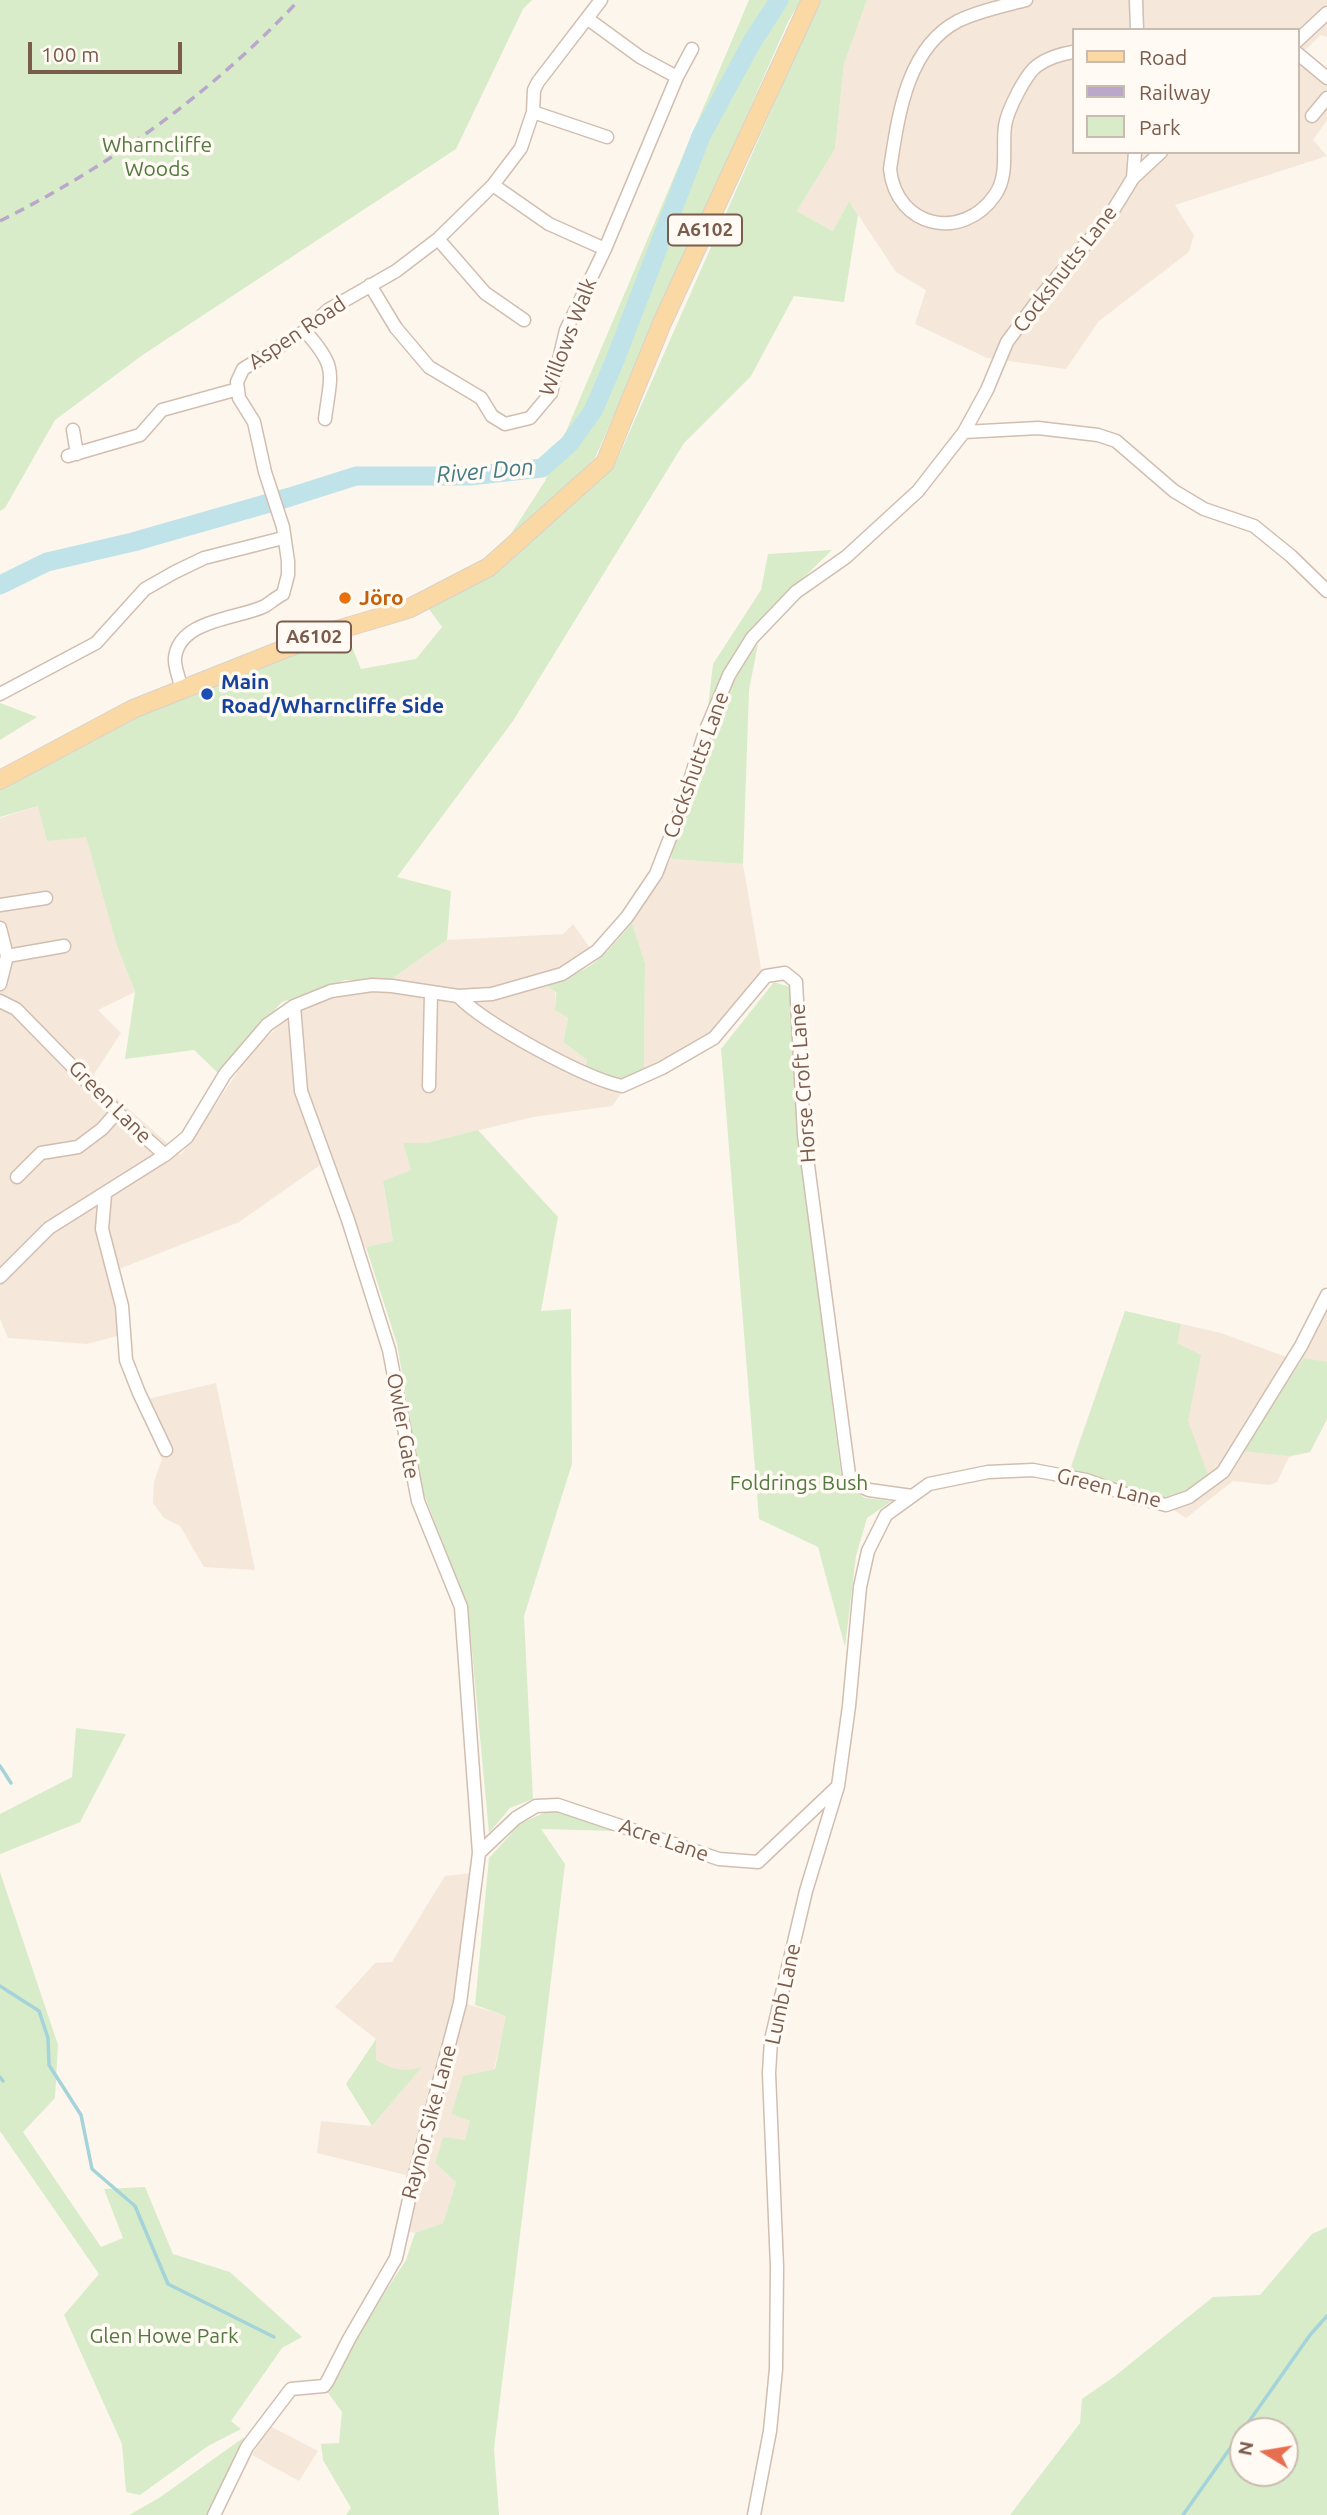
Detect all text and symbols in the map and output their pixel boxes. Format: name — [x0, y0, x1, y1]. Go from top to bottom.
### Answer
scale bar — [32, 28, 186, 72]
legend — [1072, 28, 1299, 154]
text: 100 m — [41, 42, 99, 66]
text: Road — [1139, 45, 1187, 69]
text: Railway — [1139, 80, 1211, 104]
text: Park — [1139, 115, 1181, 139]
park label: Wharncliffe Woods — [102, 132, 212, 182]
street label: Cockshutts Lane — [1008, 201, 1122, 337]
road number: A6102 — [668, 214, 742, 246]
street label: Willows Walk — [534, 274, 602, 400]
street label: Aspen Road — [243, 291, 351, 375]
water label: River Don — [435, 453, 535, 489]
place label: Jöro — [359, 585, 404, 611]
marker: Jöro — [337, 590, 353, 606]
road number: A6102 — [277, 622, 351, 652]
place label: Main Road/Wharncliffe Side — [221, 669, 444, 719]
marker: Main Road/Wharncliffe Side — [199, 686, 215, 702]
street label: Cockshutts Lane — [658, 688, 734, 842]
street label: Horse Croft Lane — [785, 1002, 821, 1164]
street label: Green Lane — [63, 1055, 157, 1149]
street label: Owler Gate — [381, 1371, 425, 1481]
street label: Green Lane — [1054, 1463, 1164, 1513]
park label: Foldrings Bush — [730, 1470, 868, 1496]
street label: Acre Lane — [616, 1813, 712, 1867]
street label: Lumb Lane — [760, 1941, 806, 2047]
street label: Raynor Sike Lane — [396, 2042, 462, 2202]
park label: Glen Howe Park — [89, 2323, 239, 2349]
north arrow — [1229, 2417, 1299, 2487]
text: N — [1233, 2439, 1258, 2457]

